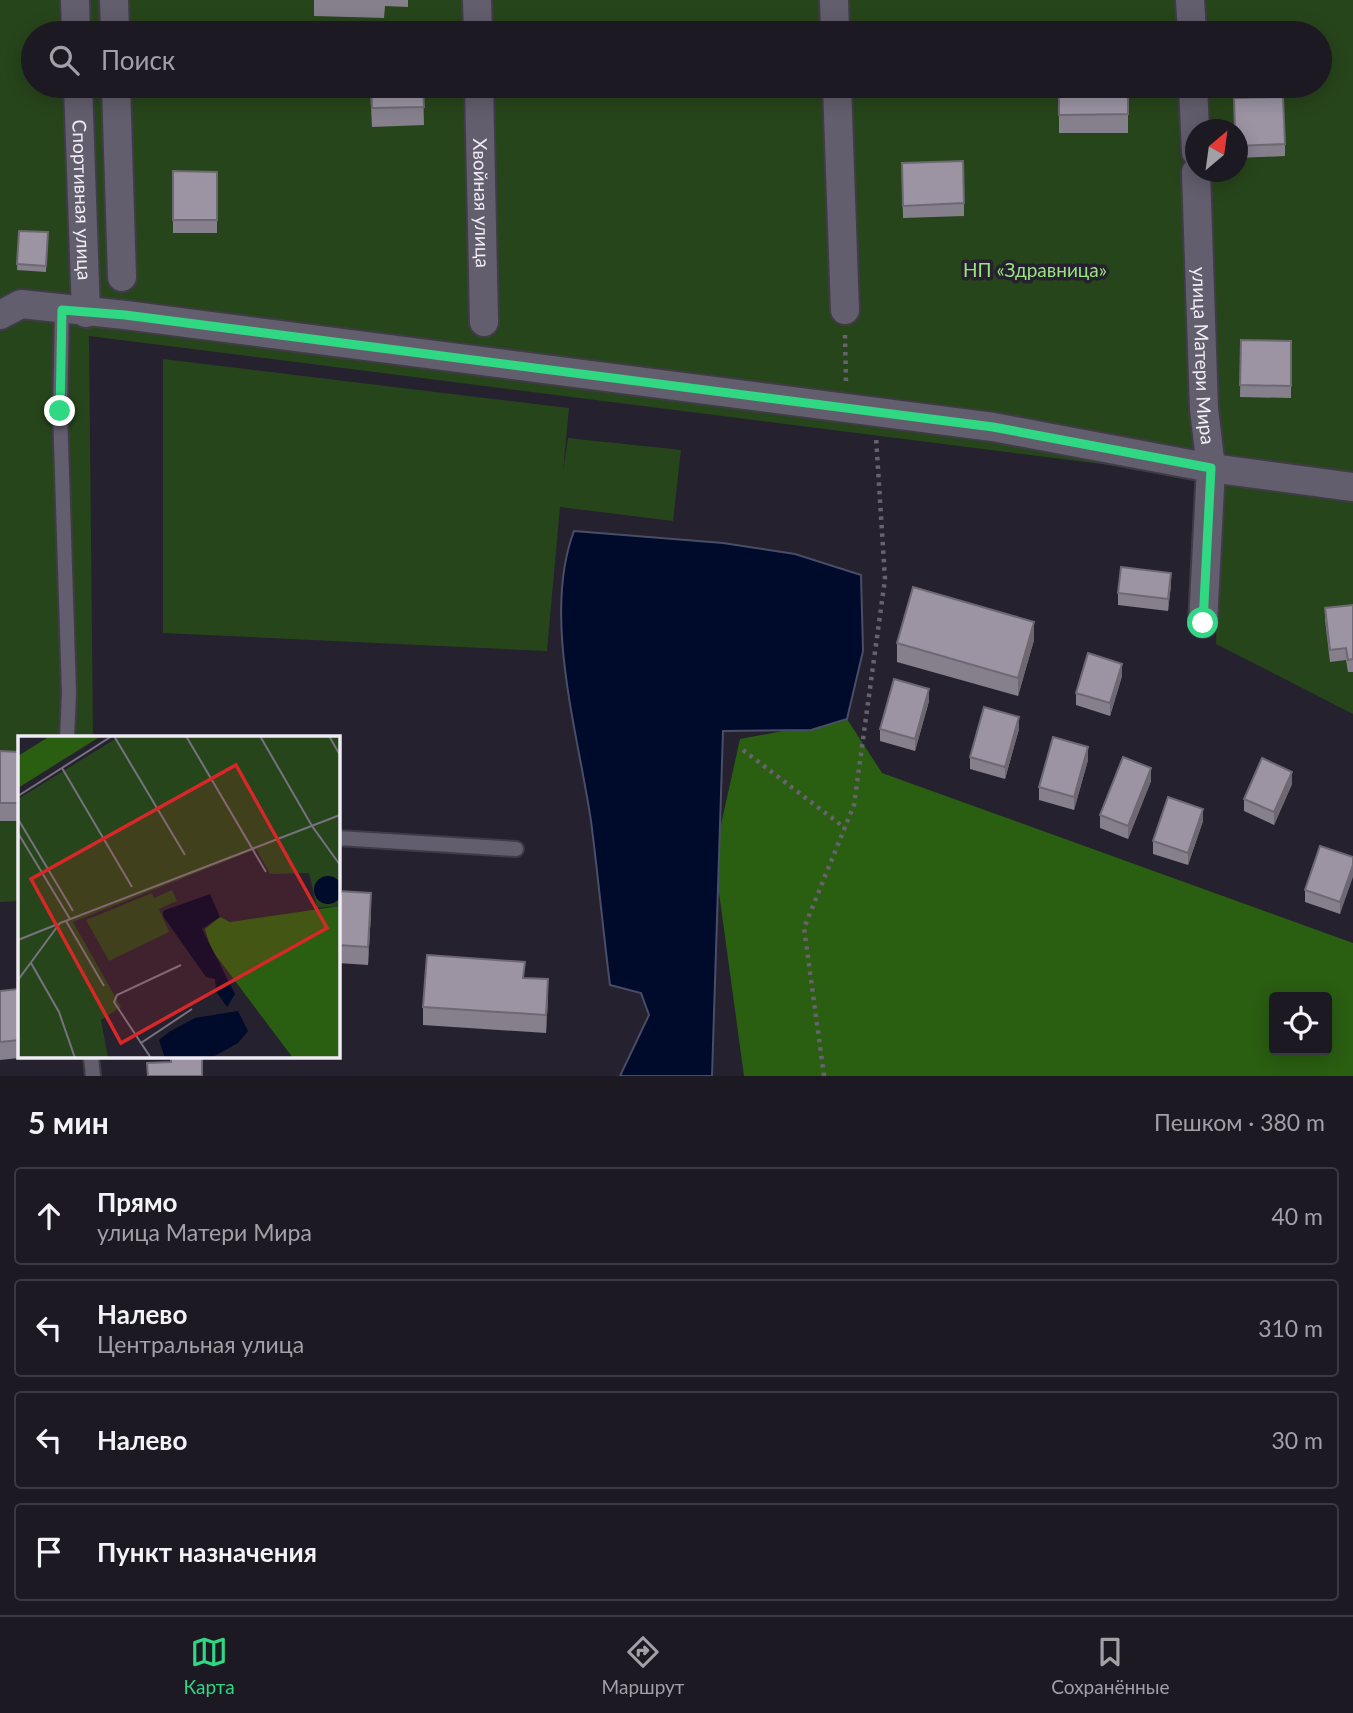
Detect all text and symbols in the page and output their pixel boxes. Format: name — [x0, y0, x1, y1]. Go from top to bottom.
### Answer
search box — [21, 21, 1332, 98]
icon: search — [45, 41, 83, 79]
text: Поиск — [101, 44, 175, 76]
street label: Спортивная улица — [68, 119, 97, 281]
north arrow — [1185, 119, 1248, 182]
street label: Хвойная улица — [469, 138, 495, 268]
park label: НП «Здравница» — [963, 258, 1107, 281]
street label: улица Матери Мира — [1188, 267, 1220, 446]
route end — [44, 395, 75, 426]
route start — [1187, 607, 1218, 638]
inset map — [18, 736, 340, 1058]
map controls — [1269, 992, 1332, 1055]
button: locate — [1269, 992, 1332, 1055]
text: 5 мин — [28, 1104, 109, 1140]
text: Пешком · 380 m — [1154, 1108, 1325, 1136]
text: Прямо — [97, 1186, 178, 1218]
icon: ahead — [30, 1197, 68, 1235]
text: 40 m — [1272, 1202, 1323, 1230]
text: улица Матери Мира — [97, 1218, 312, 1246]
text: Налево — [97, 1298, 187, 1330]
icon: left — [30, 1309, 68, 1347]
text: 310 m — [1258, 1314, 1323, 1342]
text: Центральная улица — [97, 1330, 304, 1358]
icon: left — [30, 1421, 68, 1459]
text: Налево — [97, 1424, 187, 1456]
text: 30 m — [1272, 1426, 1323, 1454]
icon: arrive — [30, 1533, 68, 1571]
text: Пункт назначения — [97, 1536, 317, 1568]
tab: Карта — [183, 1633, 235, 1698]
tab: Маршрут — [602, 1633, 684, 1698]
tab: Сохранённые — [1051, 1633, 1170, 1698]

